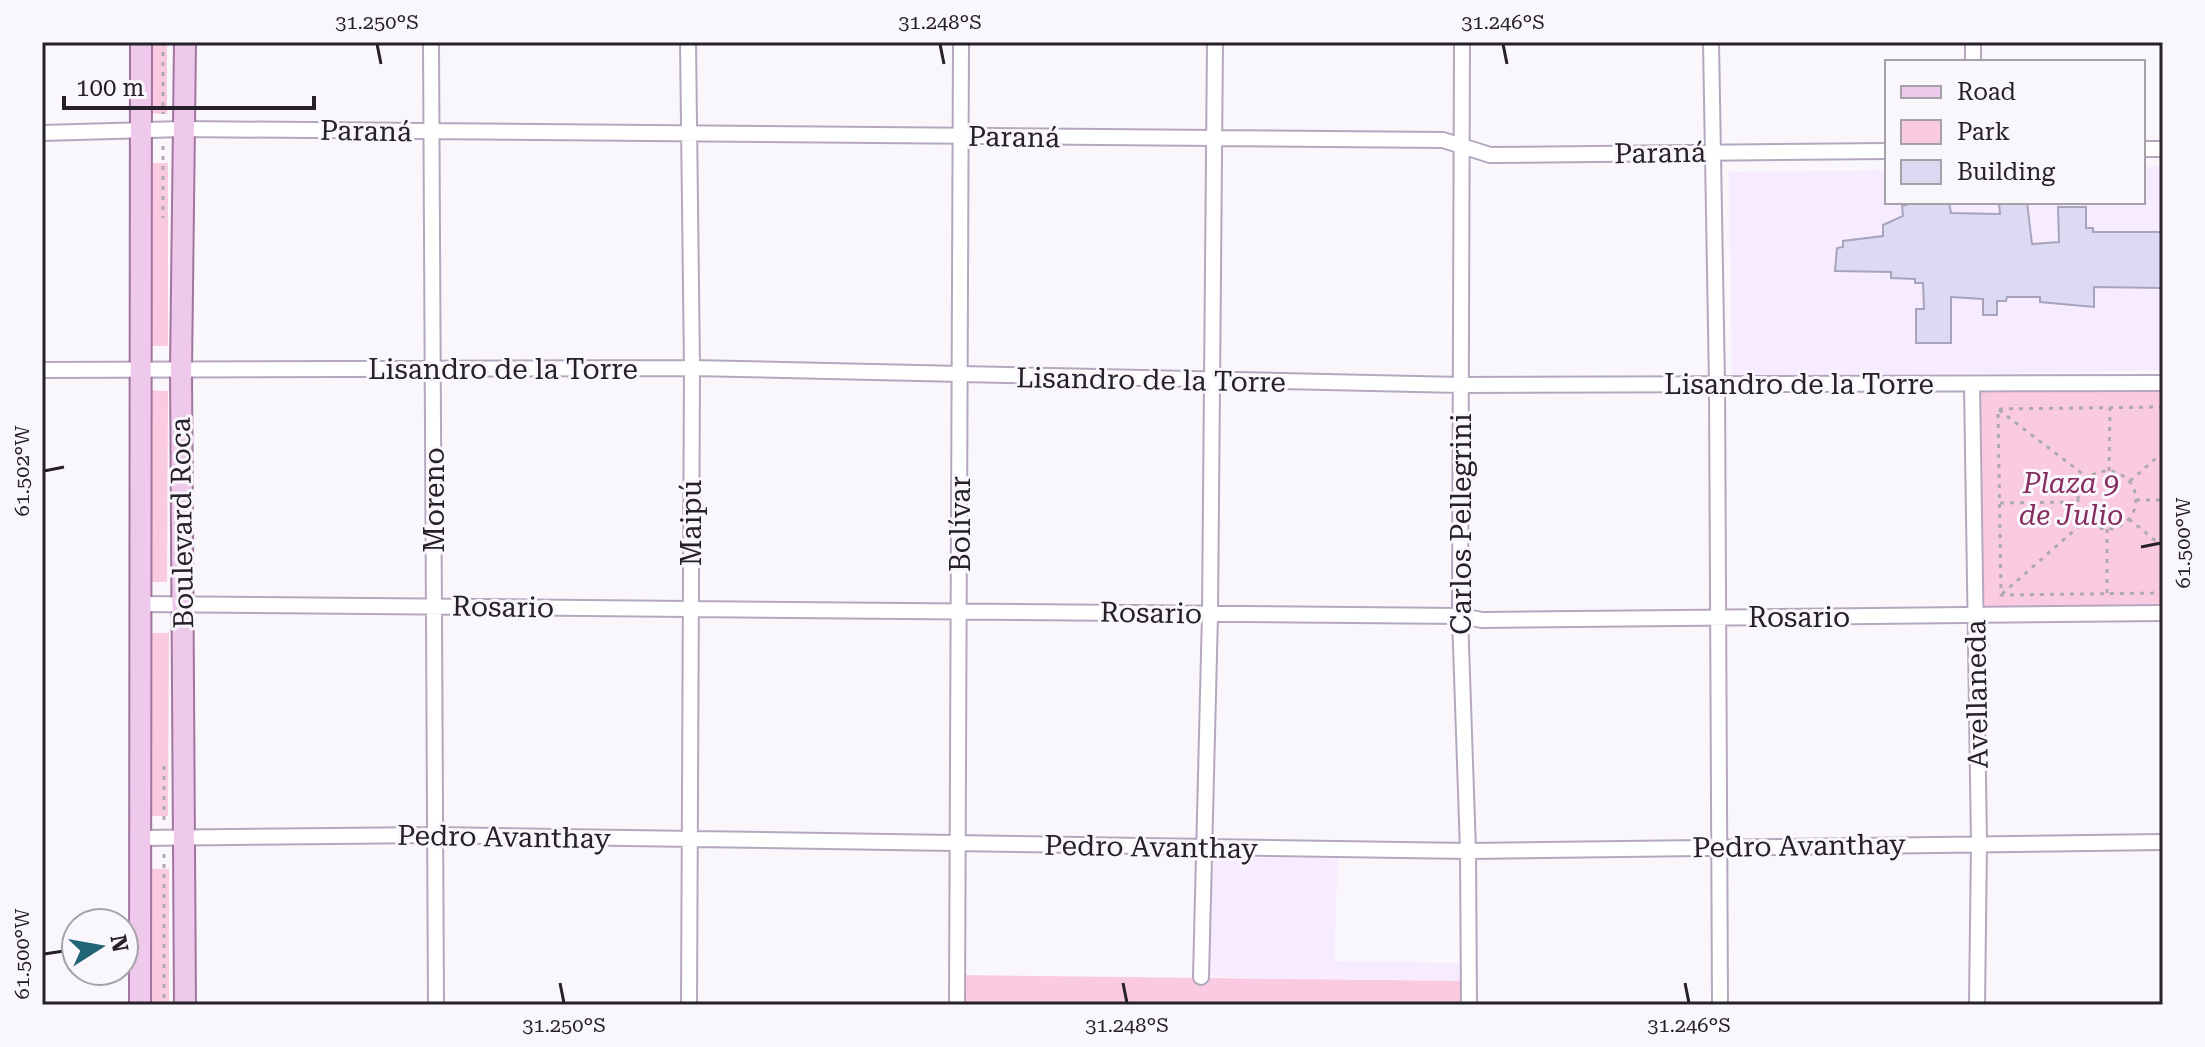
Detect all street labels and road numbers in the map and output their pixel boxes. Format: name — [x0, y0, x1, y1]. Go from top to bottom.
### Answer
street label: Paraná — [320, 114, 412, 148]
street label: Paraná — [968, 120, 1060, 154]
street label: Paraná — [1614, 136, 1706, 170]
street label: Lisandro de la Torre — [368, 353, 638, 386]
street label: Lisandro de la Torre — [1016, 361, 1286, 399]
street label: Lisandro de la Torre — [1664, 368, 1934, 401]
street label: Carlos Pellegrini — [1445, 413, 1478, 635]
street label: Boulevard Roca — [164, 417, 200, 629]
street label: Moreno — [418, 447, 451, 553]
street label: Bolívar — [944, 476, 977, 572]
street label: Maipú — [675, 480, 708, 566]
street label: Rosario — [452, 590, 554, 624]
street label: Rosario — [1100, 596, 1202, 630]
street label: Rosario — [1748, 601, 1850, 634]
street label: Avellaneda — [1959, 619, 1995, 769]
street label: Pedro Avanthay — [397, 819, 611, 855]
street label: Pedro Avanthay — [1692, 828, 1906, 864]
street label: Pedro Avanthay — [1044, 829, 1258, 865]

